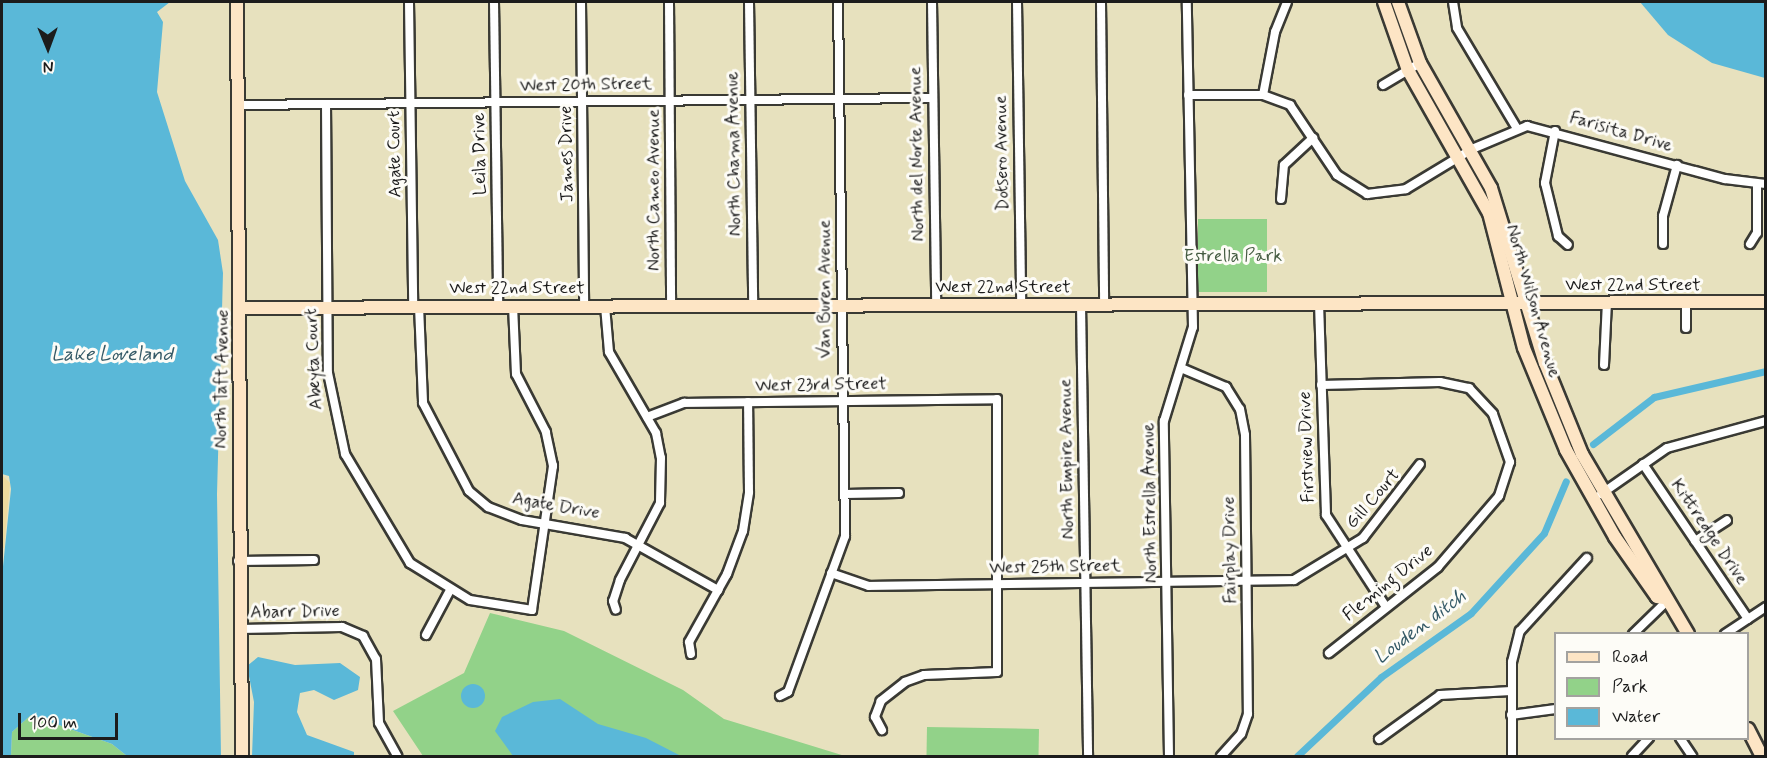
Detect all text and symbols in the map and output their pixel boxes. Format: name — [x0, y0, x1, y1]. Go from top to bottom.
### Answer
north arrow — [18, 18, 78, 78]
text: N — [43, 56, 54, 77]
street label: North del Norte Avenue — [905, 65, 929, 243]
street label: North Chama Avenue — [722, 70, 746, 238]
street label: West 20th Street — [520, 73, 652, 97]
street label: Dotsero Avenue — [990, 95, 1014, 211]
street label: James Drive — [555, 106, 579, 202]
street label: Farisita Drive — [1568, 107, 1674, 157]
street label: Agate Court — [383, 109, 407, 199]
street label: North Cameo Avenue — [643, 109, 665, 271]
street label: Leila Drive — [468, 113, 492, 195]
street label: Van Buren Avenue — [814, 216, 836, 362]
street label: North Wilson Avenue — [1501, 223, 1565, 379]
park label: Estrella Park — [1185, 245, 1281, 267]
street label: West 22nd Street — [1566, 274, 1700, 296]
street label: West 22nd Street — [936, 276, 1070, 298]
street label: West 22nd Street — [450, 277, 584, 299]
street label: North Taft Avenue — [210, 308, 234, 450]
street label: Abeyta Court — [301, 308, 327, 410]
water label: Lake Loveland — [51, 342, 173, 366]
street label: West 23rd Street — [755, 373, 887, 397]
street label: North Empire Avenue — [1055, 378, 1079, 540]
street label: Firstview Drive — [1294, 392, 1320, 502]
street label: North Estrella Avenue — [1138, 421, 1162, 585]
street label: Gill Court — [1341, 465, 1405, 533]
street label: Kittredge Drive — [1666, 475, 1752, 589]
street label: Agate Drive — [511, 488, 601, 524]
street label: Fairplay Drive — [1218, 497, 1242, 603]
street label: Fleming Drive — [1339, 540, 1437, 626]
street label: West 25th Street — [989, 555, 1121, 579]
water label: Louden ditch — [1369, 585, 1471, 669]
street label: Abarr Drive — [250, 600, 340, 624]
legend — [1554, 632, 1749, 740]
text: Road — [1612, 645, 1648, 669]
text: Park — [1612, 675, 1648, 699]
scale bar — [21, 701, 122, 739]
text: Water — [1612, 705, 1660, 729]
text: 100 m — [29, 711, 77, 735]

